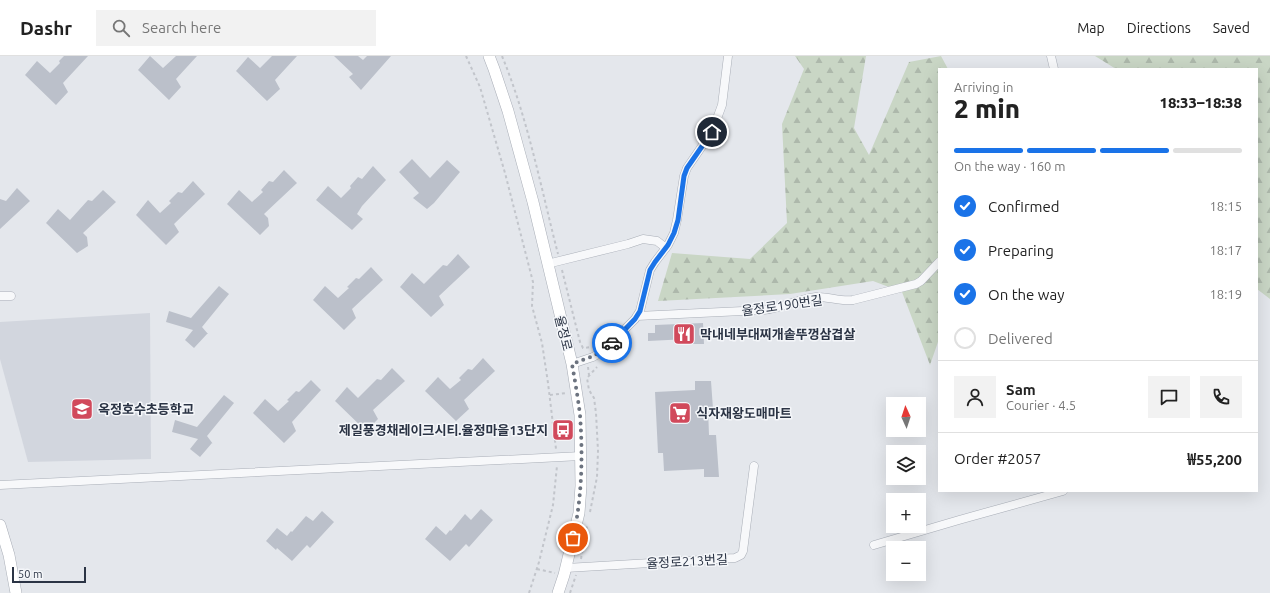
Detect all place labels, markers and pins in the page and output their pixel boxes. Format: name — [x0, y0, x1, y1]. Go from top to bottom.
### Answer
pin — [695, 115, 729, 149]
restaurant icon: 막내네부대찌개솥뚜껑삼겹살 — [671, 321, 697, 347]
place label: 막내네부대찌개솥뚜껑삼겹살 — [700, 327, 856, 341]
school or university icon: 옥정호수초등학교 — [69, 396, 95, 422]
supermarket icon: 식자재왕도매마트 — [667, 400, 693, 426]
place label: 옥정호수초등학교 — [98, 402, 194, 416]
place label: 식자재왕도매마트 — [696, 406, 792, 420]
bus stop icon: 제일풍경채레이크시티.율정마을13단지 — [550, 417, 576, 443]
place label: 제일풍경채레이크시티.율정마을13단지 — [339, 423, 548, 437]
pin — [556, 521, 590, 555]

